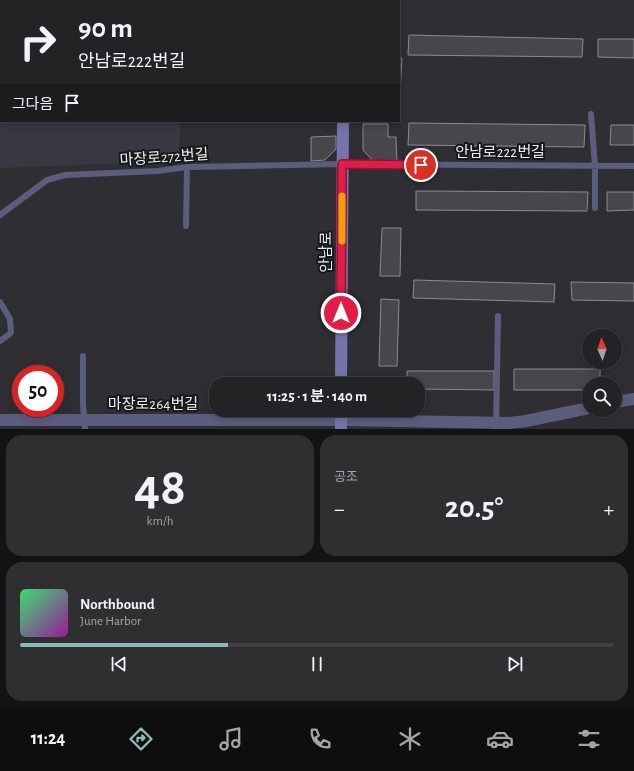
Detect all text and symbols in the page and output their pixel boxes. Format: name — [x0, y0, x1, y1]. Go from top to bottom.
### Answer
text: 90 m — [78, 15, 133, 43]
icon: right — [12, 16, 64, 68]
text: 안남로222번길 — [78, 53, 185, 71]
icon: arrive — [61, 92, 83, 114]
text: 그다음 — [12, 97, 53, 112]
street label: 안남로222번길 — [455, 144, 545, 160]
street label: 마장로272번길 — [119, 146, 209, 168]
pin — [404, 148, 438, 182]
icon: arrive — [410, 154, 432, 176]
street label: 안남로 — [318, 231, 334, 273]
position arrow — [320, 292, 362, 334]
north arrow — [582, 329, 622, 369]
map controls — [582, 329, 622, 417]
speed limit sign: 50 — [12, 365, 64, 417]
button: search — [582, 377, 622, 417]
text: 11:25 · 1 분 · 140 m — [267, 389, 367, 404]
street label: 마장로264번길 — [108, 396, 198, 412]
text: 48 — [134, 462, 186, 514]
text: 공조 — [334, 471, 358, 484]
text: 20.5° — [445, 493, 503, 523]
text: − — [334, 498, 345, 520]
text: + — [603, 498, 614, 520]
text: km/h — [147, 515, 173, 528]
text: Northbound — [80, 597, 155, 612]
text: June Harbor — [80, 615, 141, 628]
icon: previous — [108, 653, 130, 675]
icon: pause — [306, 653, 328, 675]
icon: next — [504, 653, 526, 675]
icon: directions — [127, 725, 155, 753]
icon: music — [217, 725, 245, 753]
icon: phone — [306, 725, 334, 753]
icon: climate — [396, 725, 424, 753]
icon: car — [486, 725, 514, 753]
icon: filters — [575, 725, 603, 753]
text: 11:24 — [31, 730, 65, 748]

